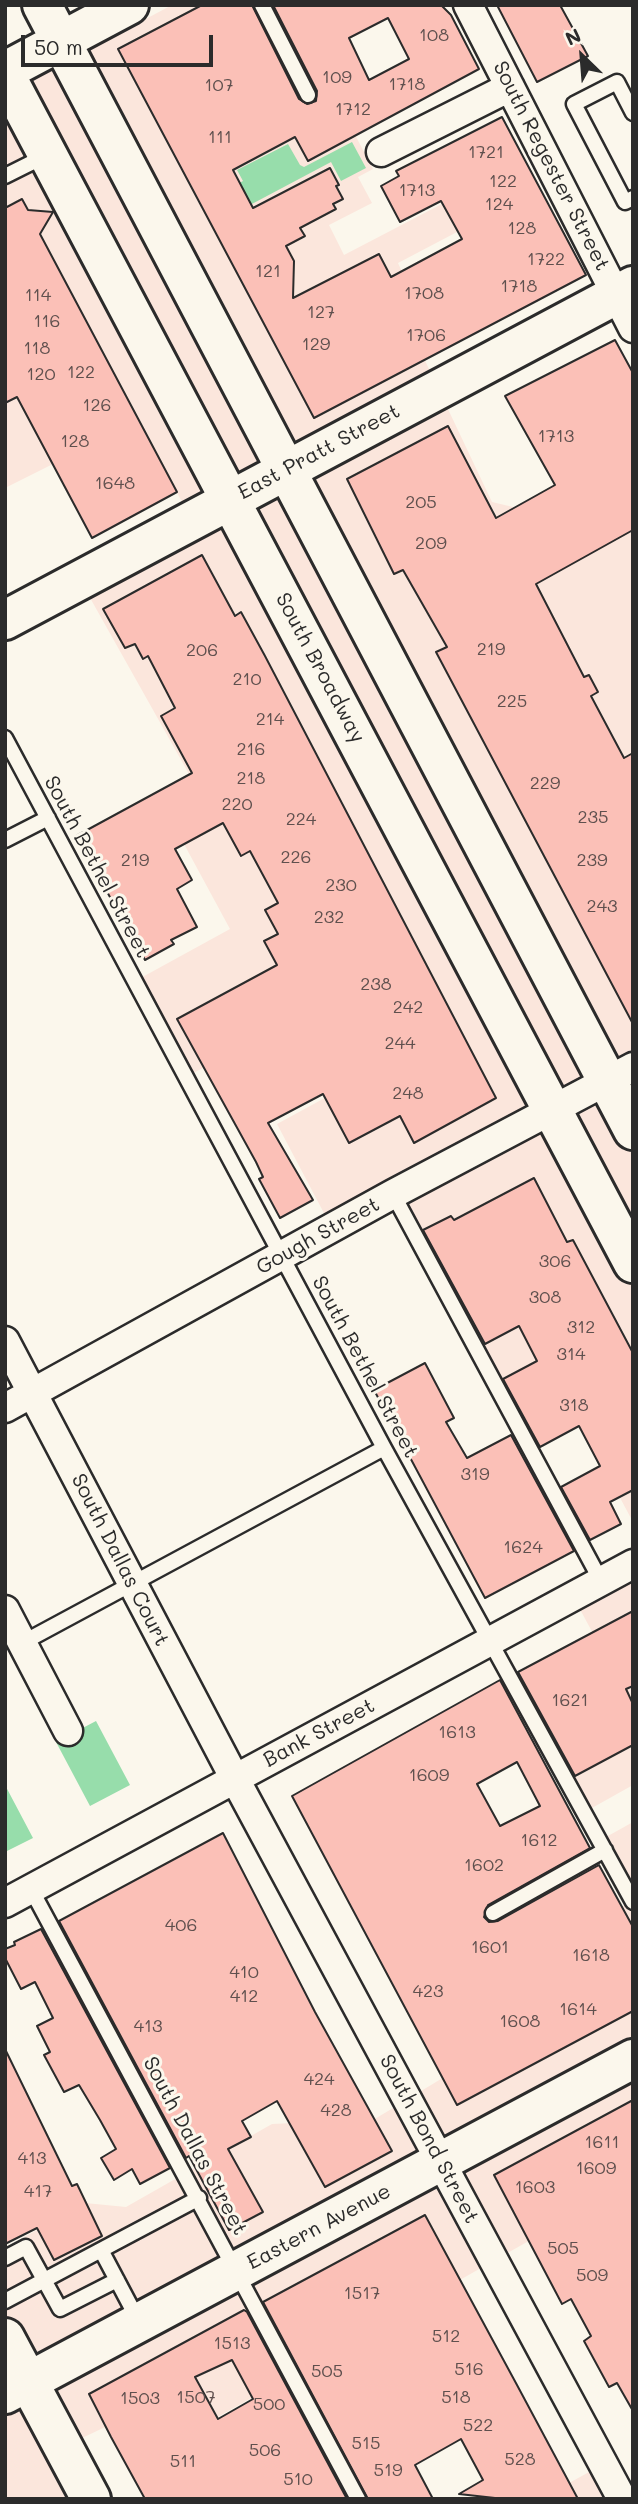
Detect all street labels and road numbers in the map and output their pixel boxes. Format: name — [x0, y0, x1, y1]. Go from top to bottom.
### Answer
street label: South Regester Street — [487, 57, 615, 275]
street label: East Pratt Street — [234, 399, 404, 505]
street label: South Broadway — [270, 589, 370, 747]
street label: South Bethel Street — [38, 772, 156, 962]
street label: Gough Street — [252, 1192, 384, 1280]
street label: South Bethel Street — [306, 1272, 424, 1462]
street label: South Dallas Court — [66, 1469, 174, 1651]
street label: Bank Street — [259, 1693, 379, 1773]
street label: South Bond Street — [374, 2050, 484, 2228]
street label: South Dallas Street — [137, 2052, 253, 2240]
street label: Eastern Avenue — [243, 2179, 395, 2275]

